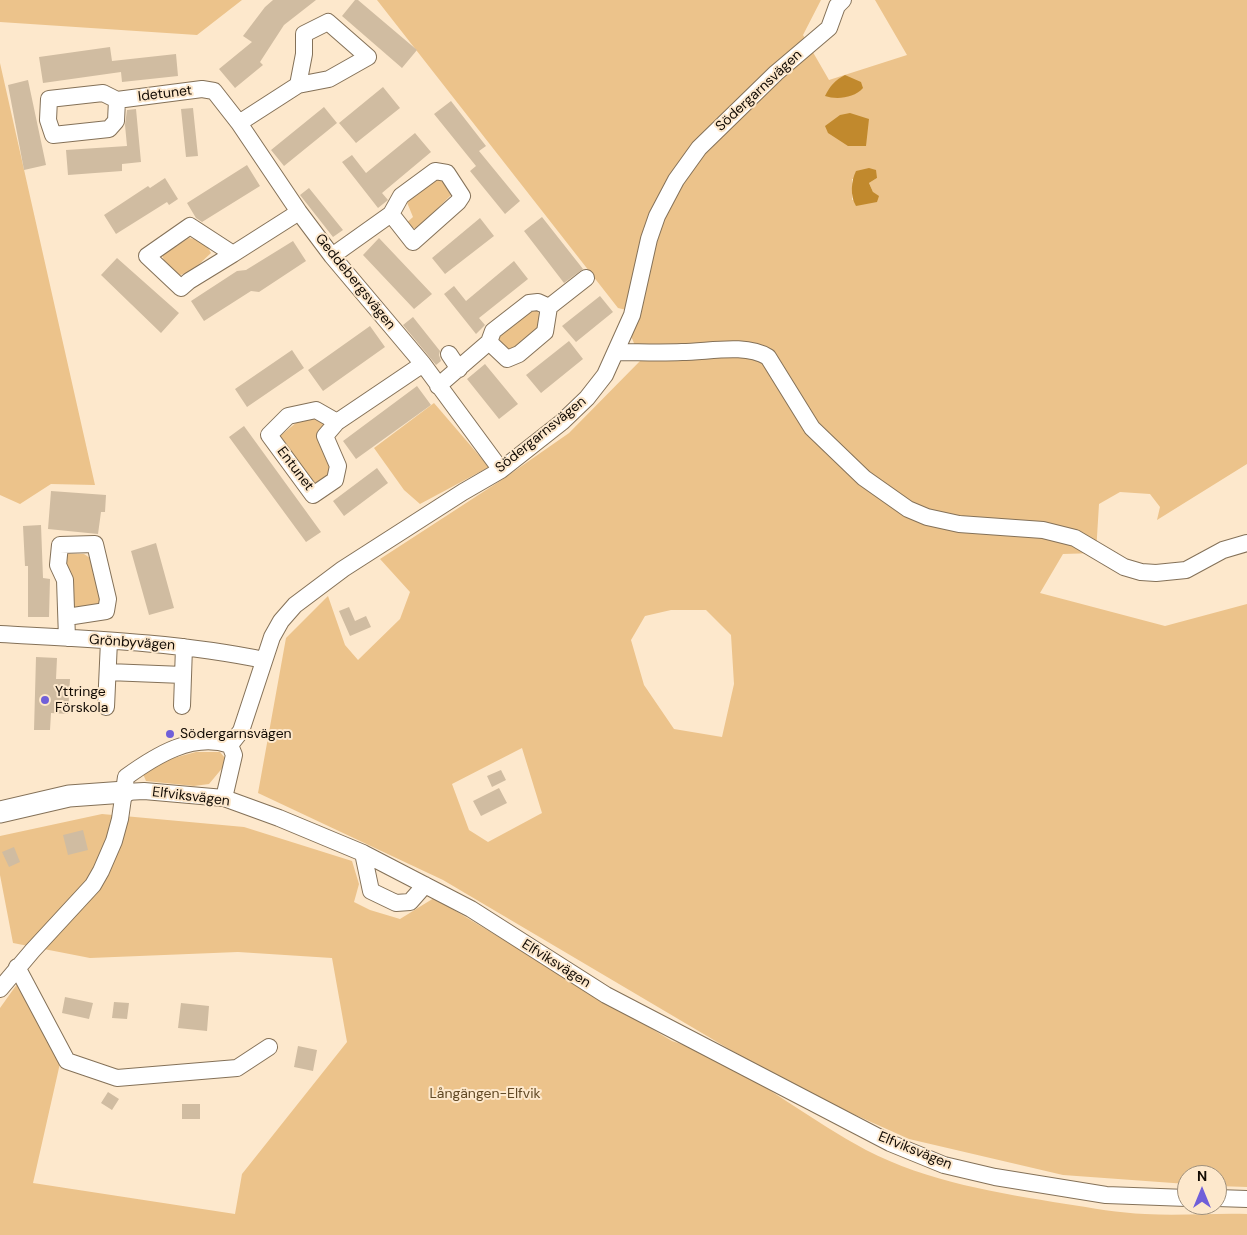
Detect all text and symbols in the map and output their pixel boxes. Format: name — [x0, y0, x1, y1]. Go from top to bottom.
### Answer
street label: Södergarnsvägen — [712, 47, 806, 135]
street label: Idetunet — [137, 82, 193, 106]
street label: Geddebergsvägen — [311, 231, 399, 333]
street label: Södergarnsvägen — [492, 393, 590, 477]
street label: Entunet — [273, 444, 317, 494]
street label: Grönbyvägen — [89, 632, 175, 654]
place label: Yttringe Förskola — [55, 684, 108, 716]
marker: Yttringe Förskola — [39, 694, 51, 706]
place label: Södergarnsvägen — [180, 726, 292, 742]
marker: Södergarnsvägen — [164, 728, 176, 740]
street label: Elfviksvägen — [151, 784, 231, 810]
street label: Elfviksvägen — [518, 936, 594, 992]
park label: Långängen-Elfvik — [429, 1086, 541, 1102]
street label: Elfviksvägen — [876, 1129, 954, 1173]
north arrow — [1177, 1165, 1227, 1215]
text: N — [1197, 1167, 1207, 1185]

